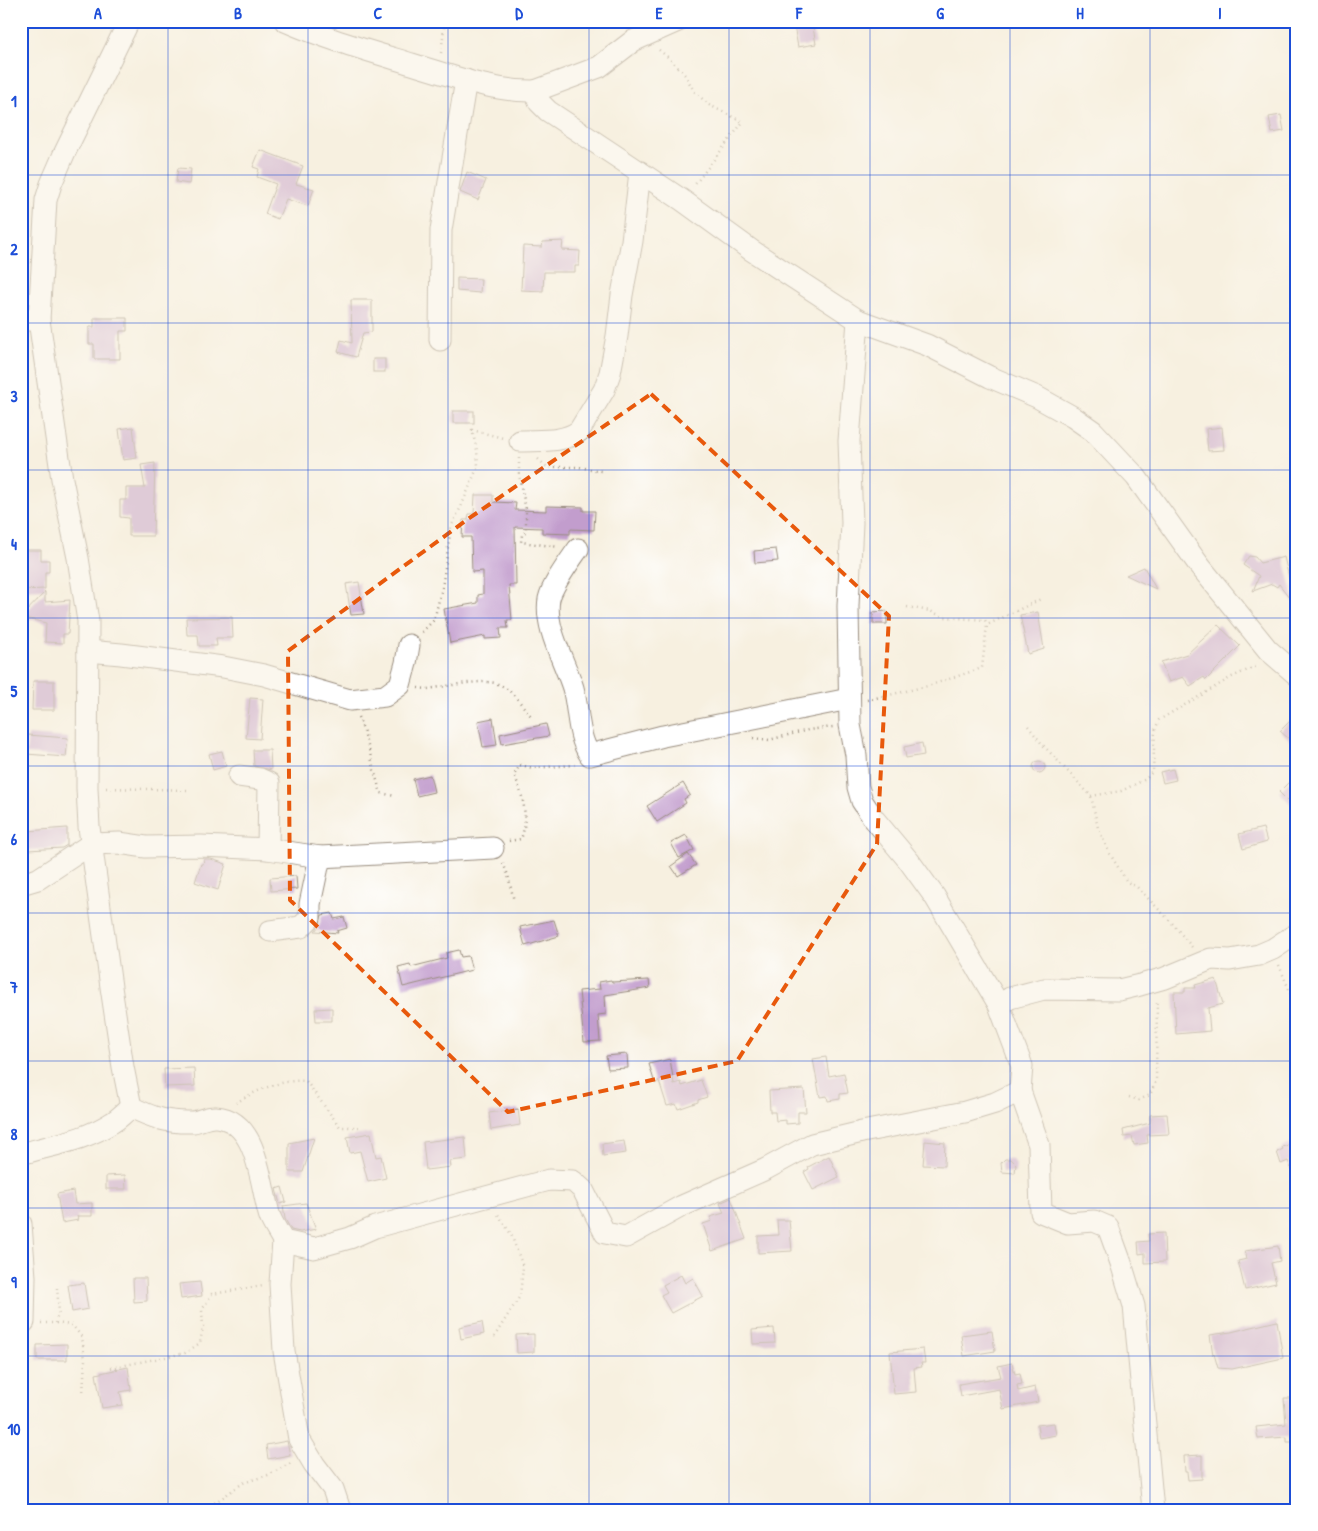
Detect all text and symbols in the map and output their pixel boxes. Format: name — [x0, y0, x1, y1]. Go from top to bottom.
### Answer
text: A — [94, 2, 102, 24]
text: B — [234, 2, 242, 24]
text: C — [374, 2, 383, 24]
text: D — [515, 2, 523, 24]
text: E — [655, 2, 663, 24]
text: F — [795, 2, 803, 24]
text: G — [936, 2, 944, 24]
text: H — [1076, 2, 1084, 24]
text: I — [1218, 2, 1222, 24]
text: 1 — [11, 90, 17, 112]
text: 2 — [10, 238, 18, 260]
text: 3 — [10, 385, 18, 407]
text: 4 — [11, 533, 17, 555]
text: 5 — [11, 680, 18, 702]
text: 6 — [11, 828, 18, 850]
text: 7 — [9, 976, 18, 998]
text: 8 — [11, 1123, 18, 1145]
text: 9 — [11, 1271, 17, 1293]
text: 10 — [8, 1418, 20, 1440]

